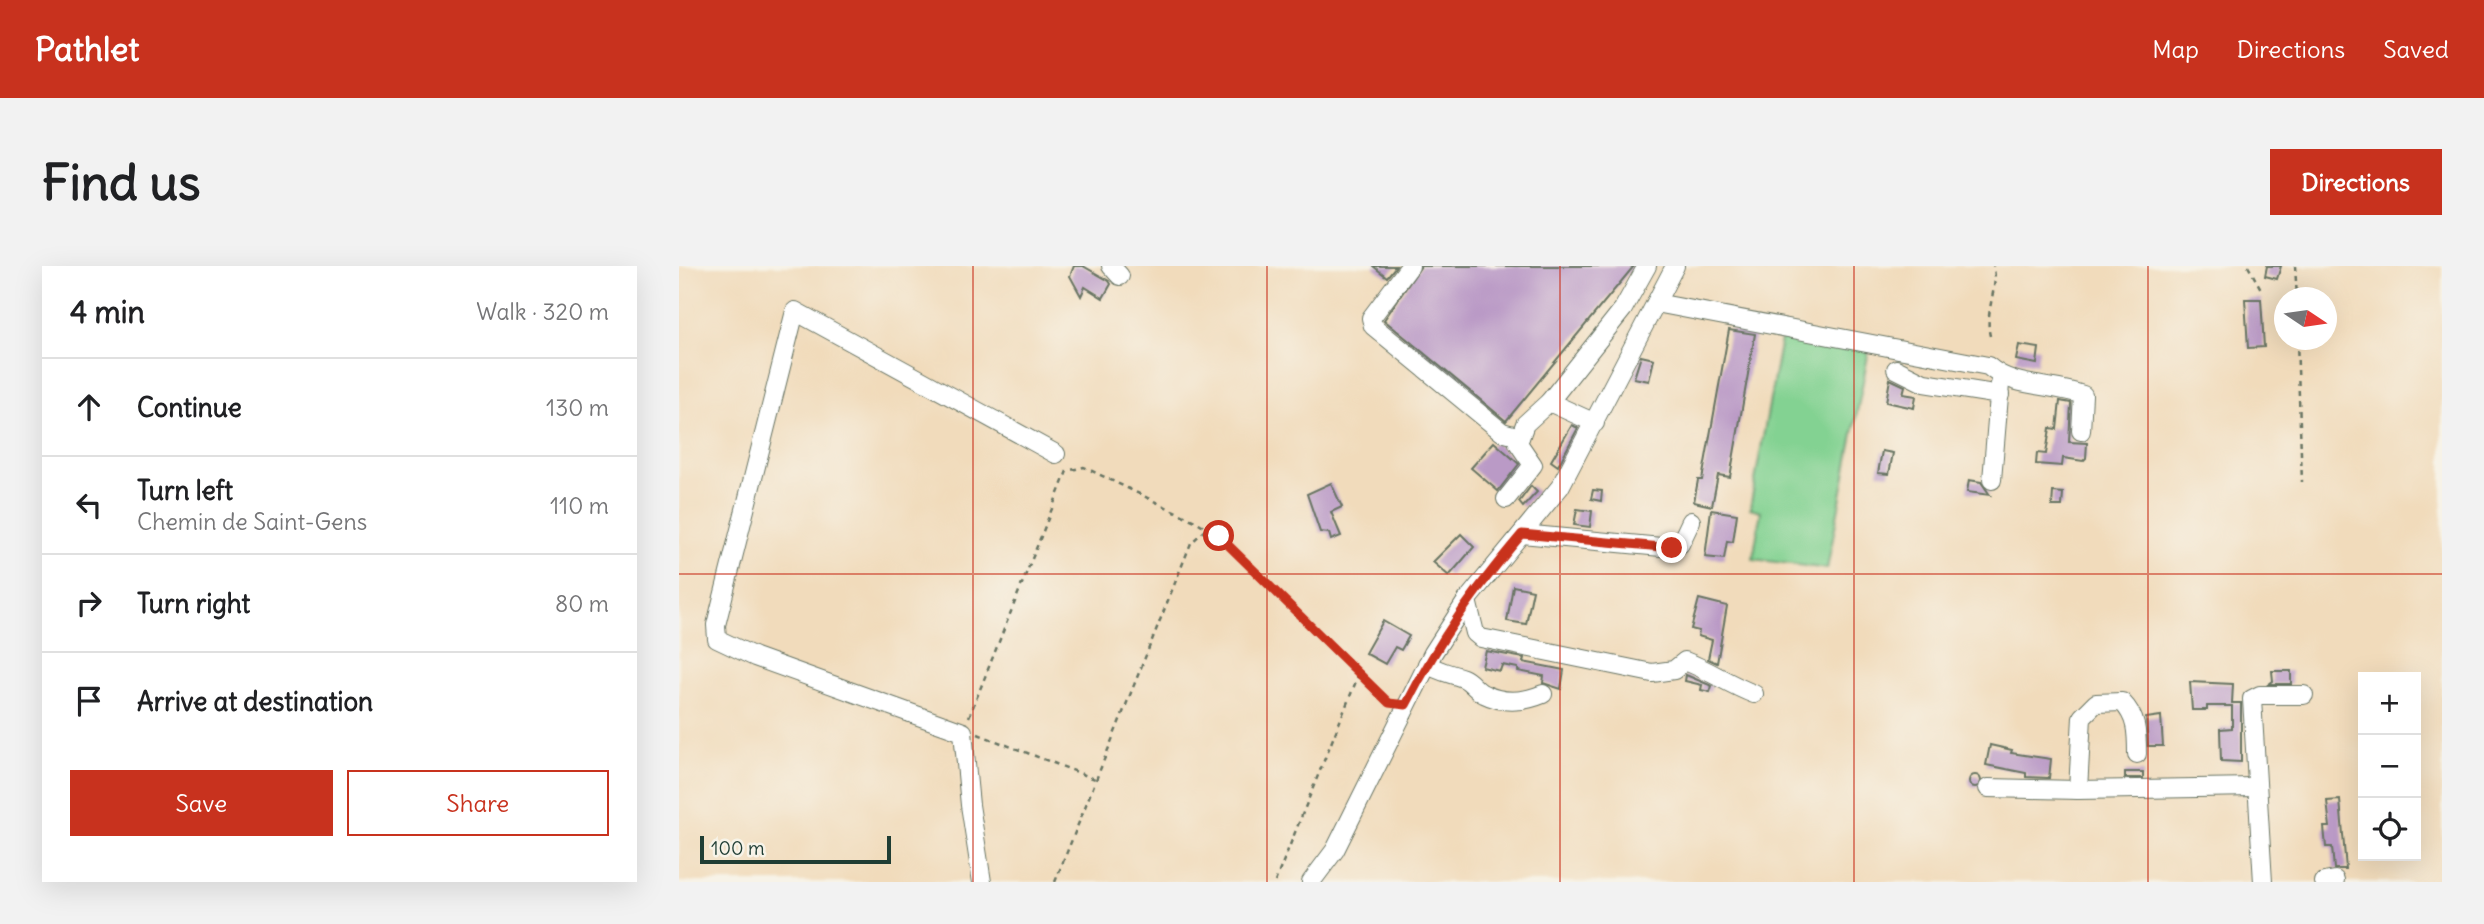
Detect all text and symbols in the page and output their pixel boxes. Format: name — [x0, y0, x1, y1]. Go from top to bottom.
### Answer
text: Pathlet — [35, 28, 139, 70]
text: Map — [2152, 34, 2199, 64]
text: Directions — [2237, 34, 2345, 64]
text: Saved — [2383, 34, 2449, 64]
button: Directions — [2270, 149, 2442, 215]
text: Find us — [42, 152, 200, 213]
north arrow — [2274, 287, 2337, 350]
text: 4 min — [70, 293, 145, 331]
text: Walk · 320 m — [476, 297, 609, 326]
icon: ahead — [70, 388, 108, 426]
text: Continue — [137, 391, 242, 424]
text: 130 m — [546, 393, 609, 422]
text: Turn left — [137, 474, 233, 507]
icon: left — [70, 486, 108, 524]
text: 110 m — [550, 491, 609, 520]
text: Chemin de Saint-Gens — [137, 507, 367, 536]
route start — [1203, 520, 1234, 551]
route end — [1656, 532, 1687, 563]
icon: right — [70, 584, 108, 622]
text: Turn right — [137, 587, 250, 620]
text: 80 m — [555, 589, 609, 618]
map controls — [2358, 672, 2421, 861]
button: + — [2358, 672, 2421, 735]
icon: arrive — [70, 682, 108, 720]
text: Arrive at destination — [137, 685, 373, 718]
button: − — [2358, 735, 2421, 798]
button: Save — [70, 770, 333, 836]
button: Share — [347, 770, 609, 836]
button: locate — [2358, 798, 2421, 861]
scale bar — [700, 833, 891, 865]
text: 100 m — [711, 836, 765, 860]

